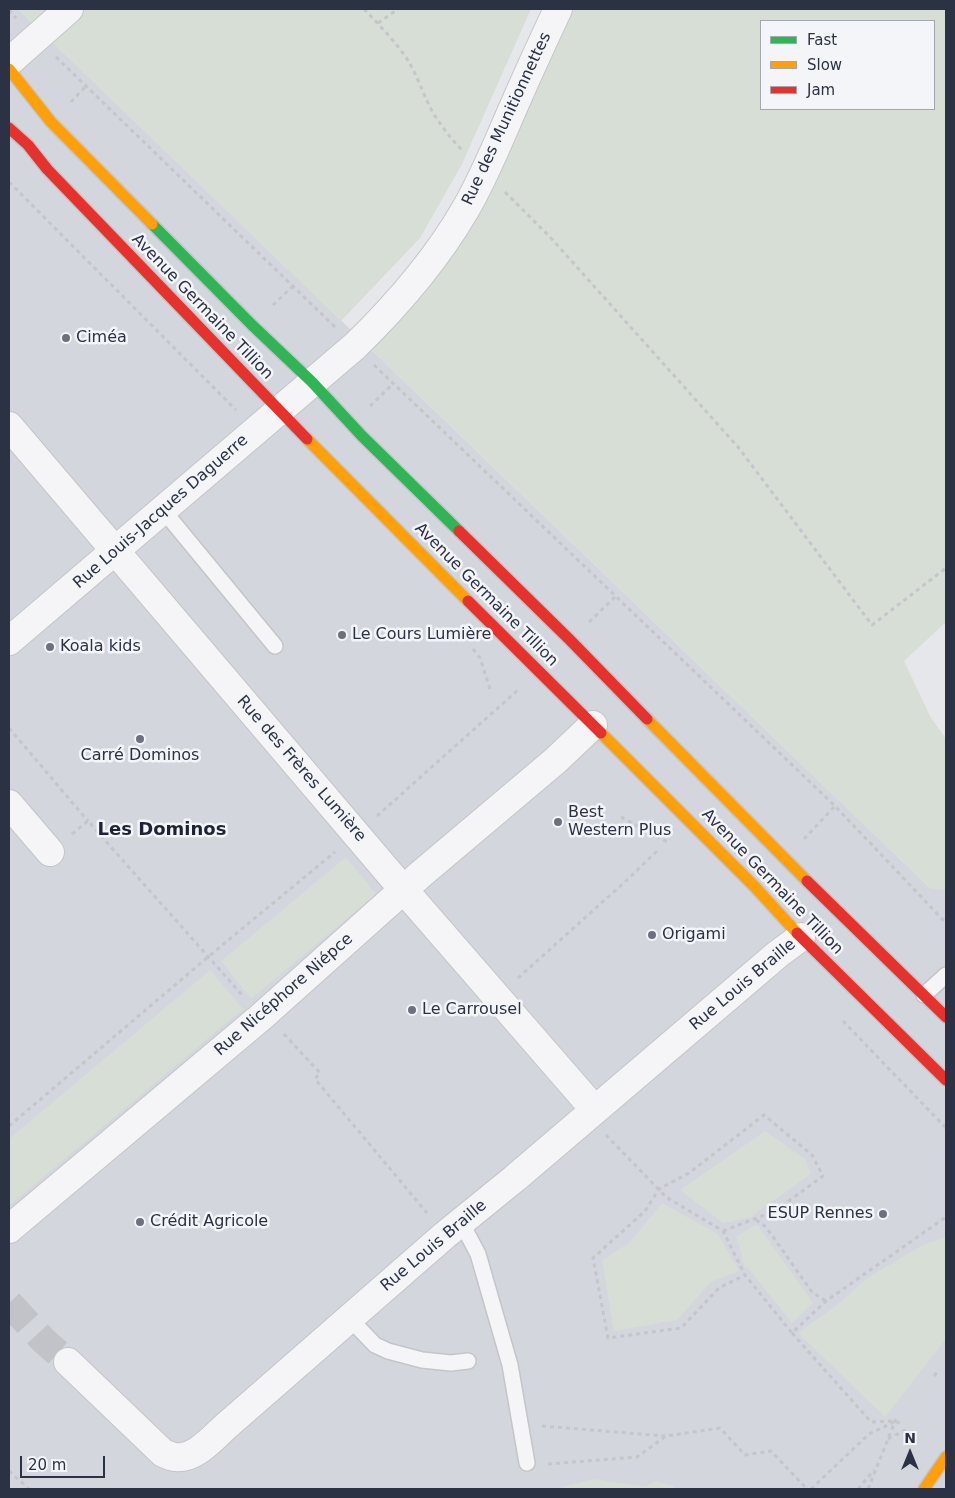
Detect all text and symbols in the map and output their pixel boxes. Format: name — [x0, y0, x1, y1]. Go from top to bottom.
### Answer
legend — [760, 20, 935, 110]
street label: Rue des Munitionnettes — [458, 29, 556, 209]
text: Fast — [807, 31, 837, 49]
text: Slow — [807, 56, 842, 74]
text: Jam — [807, 81, 835, 99]
street label: Avenue Germaine Tillion — [127, 230, 277, 384]
place label: Ciméa — [76, 328, 127, 348]
marker: Ciméa — [60, 332, 72, 344]
street label: Rue Louis-Jacques Daguerre — [70, 431, 252, 593]
street label: Avenue Germaine Tillion — [410, 519, 562, 671]
place label: Le Cours Lumière — [352, 625, 491, 645]
marker: Le Cours Lumière — [336, 629, 348, 641]
place label: Koala kids — [60, 637, 141, 657]
marker: Koala kids — [44, 641, 56, 653]
street label: Rue des Frères Lumière — [232, 692, 370, 846]
marker: Carré Dominos — [134, 733, 146, 745]
place label: Carré Dominos — [81, 746, 199, 766]
place label: Best Western Plus — [568, 803, 671, 841]
street label: Avenue Germaine Tillion — [697, 805, 847, 959]
marker: Best Western Plus — [552, 816, 564, 828]
district label: Les Dominos — [98, 819, 226, 841]
place label: Origami — [662, 925, 726, 945]
marker: Origami — [646, 929, 658, 941]
street label: Rue Nicéphore Niépce — [211, 930, 357, 1060]
street label: Rue Louis Braille — [686, 935, 800, 1035]
place label: Le Carrousel — [422, 1000, 522, 1020]
marker: Le Carrousel — [406, 1004, 418, 1016]
street label: Rue Louis Braille — [377, 1196, 491, 1296]
place label: ESUP Rennes — [768, 1204, 873, 1224]
marker: ESUP Rennes — [877, 1208, 889, 1220]
place label: Crédit Agricole — [150, 1212, 268, 1232]
marker: Crédit Agricole — [134, 1216, 146, 1228]
north arrow — [885, 1428, 935, 1478]
text: N — [904, 1430, 916, 1446]
scale bar — [22, 1446, 108, 1478]
text: 20 m — [28, 1456, 66, 1474]

